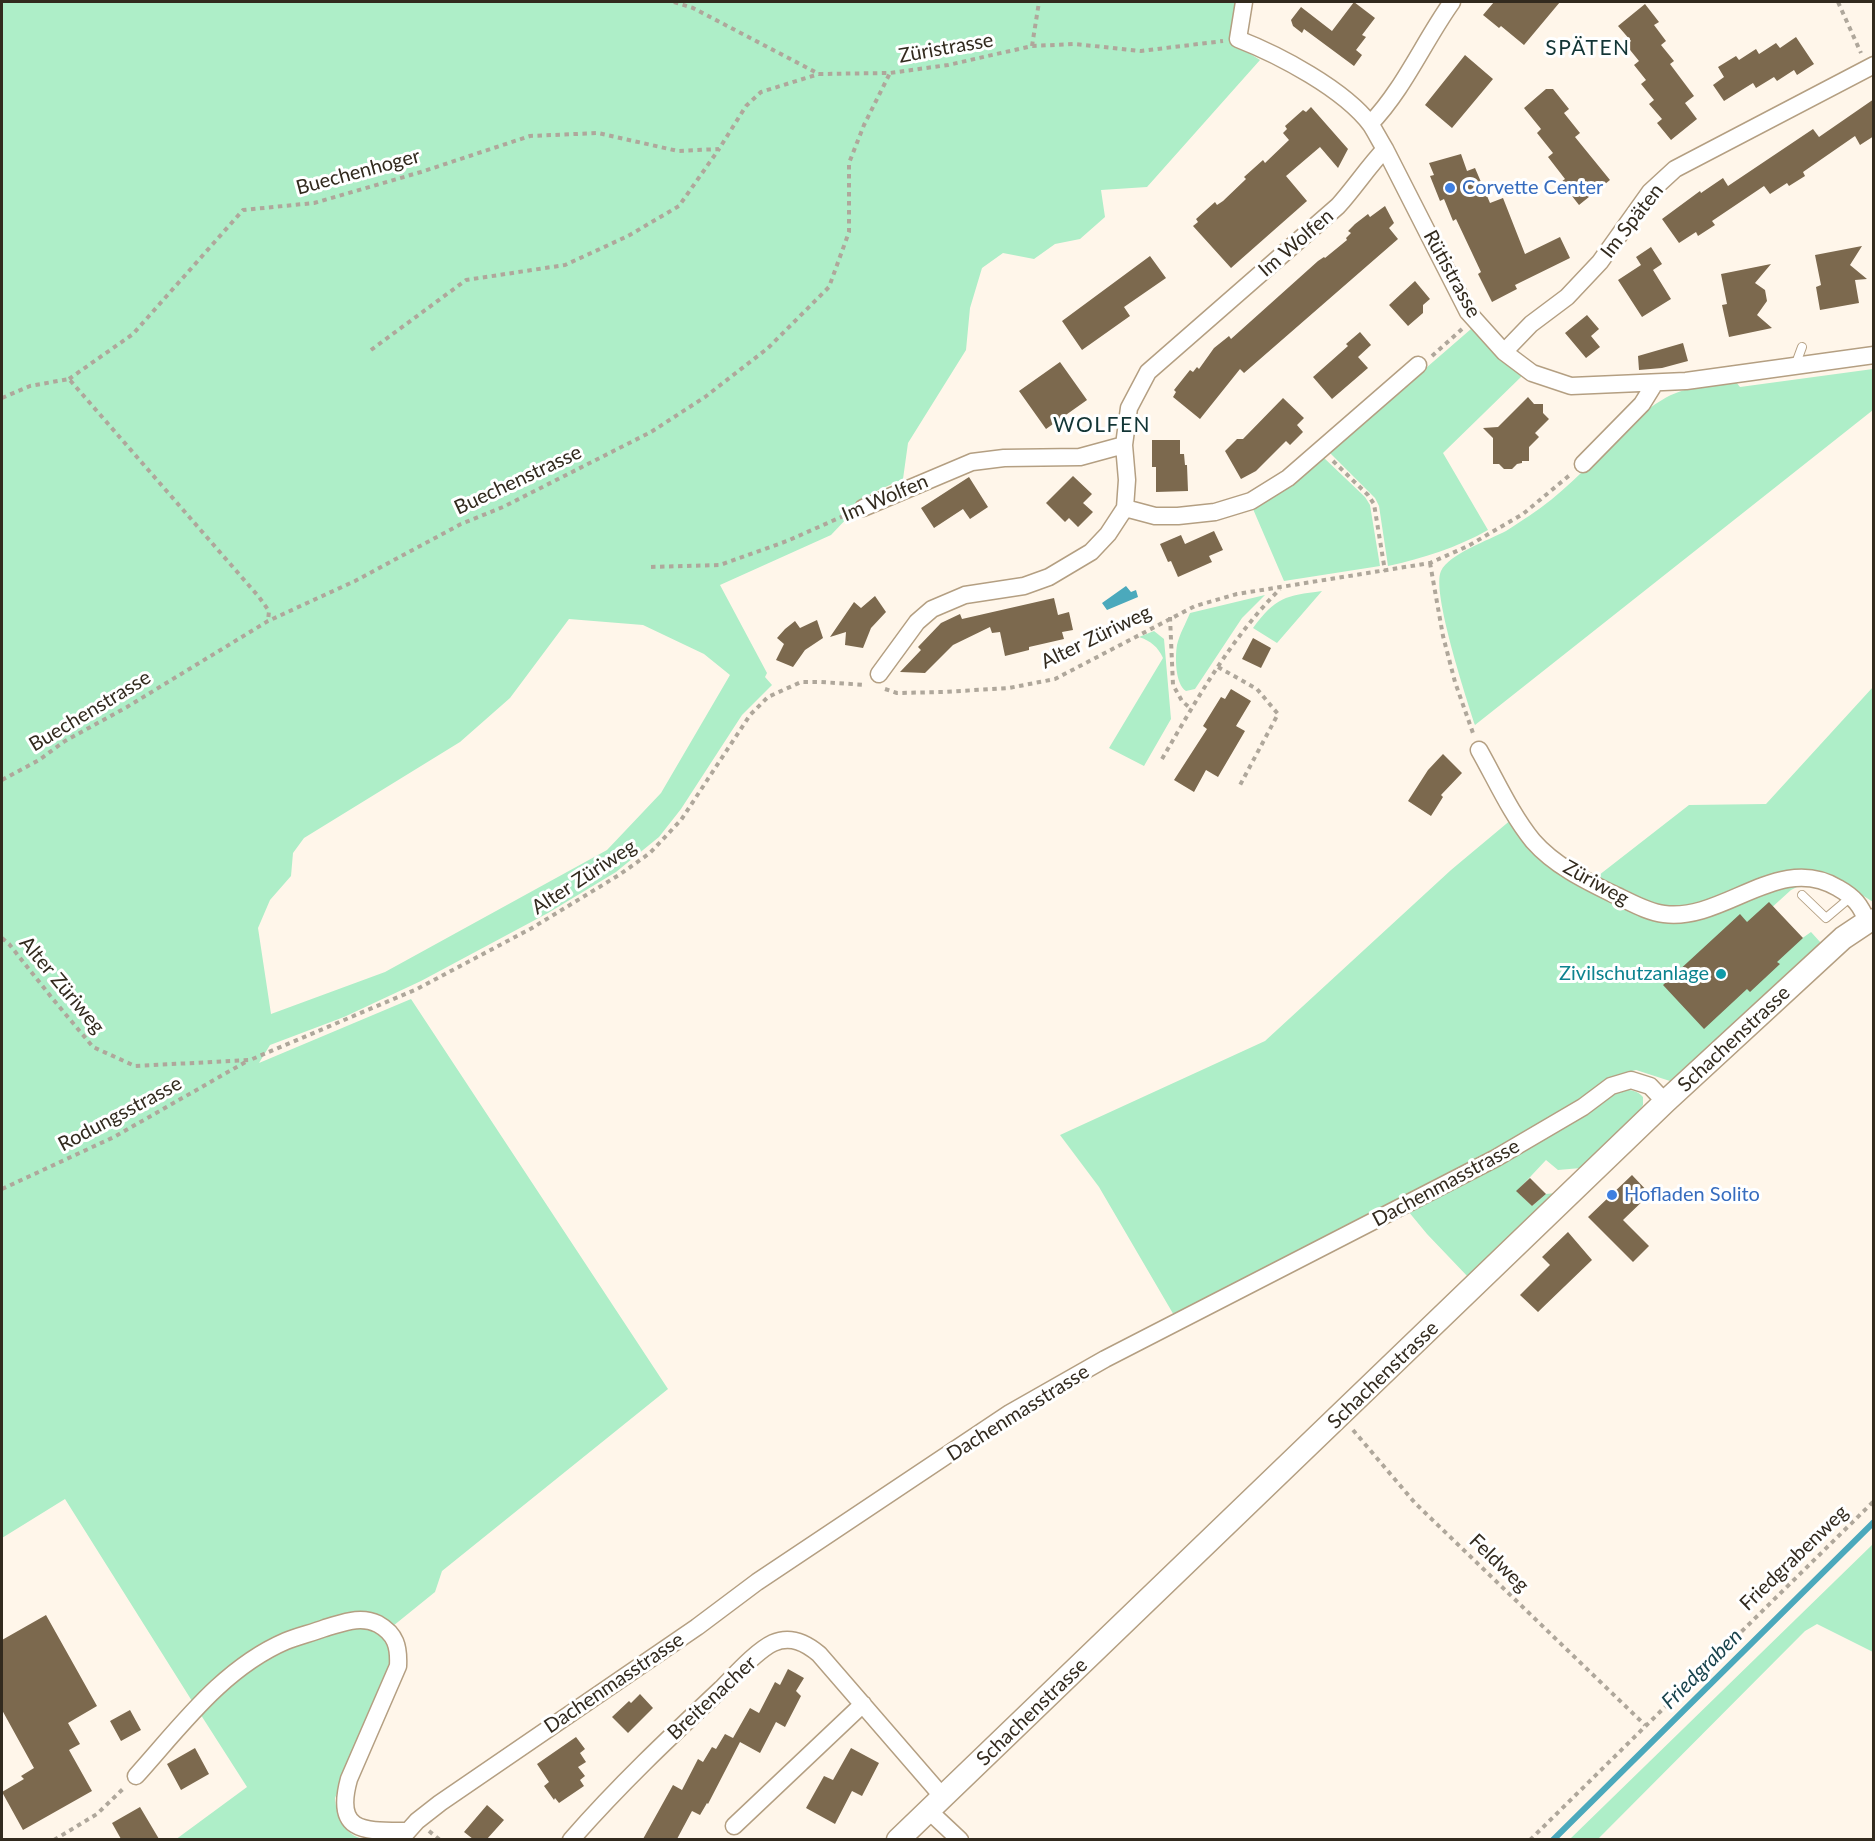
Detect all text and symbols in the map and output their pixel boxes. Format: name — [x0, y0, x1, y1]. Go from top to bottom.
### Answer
street label: Züristrasse — [897, 28, 995, 68]
district label: SPÄTEN — [1545, 35, 1631, 61]
street label: Buechenhoger — [293, 144, 423, 200]
place label: Corvette Center — [1462, 176, 1603, 200]
street label: Im Späten — [1596, 179, 1668, 263]
marker: Corvette Center — [1443, 181, 1457, 195]
street label: Im Wolfen — [1254, 204, 1338, 282]
street label: Rütistrasse — [1418, 226, 1486, 322]
district label: WOLFEN — [1053, 412, 1151, 438]
street label: Buechenstrasse — [451, 440, 585, 520]
street label: Im Wolfen — [838, 469, 932, 527]
street label: Alter Züriweg — [1037, 600, 1155, 674]
street label: Buechenstrasse — [25, 665, 155, 757]
street label: Alter Züriweg — [527, 834, 641, 920]
street label: Züriweg — [1559, 855, 1633, 911]
street label: Alter Züriweg — [14, 931, 110, 1039]
place label: Zivilschutzanlage — [1559, 962, 1709, 986]
marker: Zivilschutzanlage — [1714, 967, 1728, 981]
street label: Schachenstrasse — [1673, 981, 1795, 1097]
street label: Rodungsstrasse — [54, 1071, 186, 1157]
street label: Dachenmasstrasse — [1368, 1134, 1524, 1232]
place label: Hofladen Solito — [1624, 1183, 1760, 1207]
marker: Hofladen Solito — [1605, 1188, 1619, 1202]
street label: Schachenstrasse — [1323, 1316, 1443, 1434]
street label: Dachenmasstrasse — [942, 1360, 1094, 1466]
street label: Friedgrabenweg — [1735, 1500, 1853, 1616]
street label: Feldweg — [1464, 1529, 1534, 1597]
water label: Friedgraben — [1657, 1624, 1747, 1714]
street label: Dachenmasstrasse — [540, 1627, 688, 1739]
street label: Breitenacher — [663, 1651, 761, 1745]
street label: Schachenstrasse — [972, 1653, 1092, 1771]

